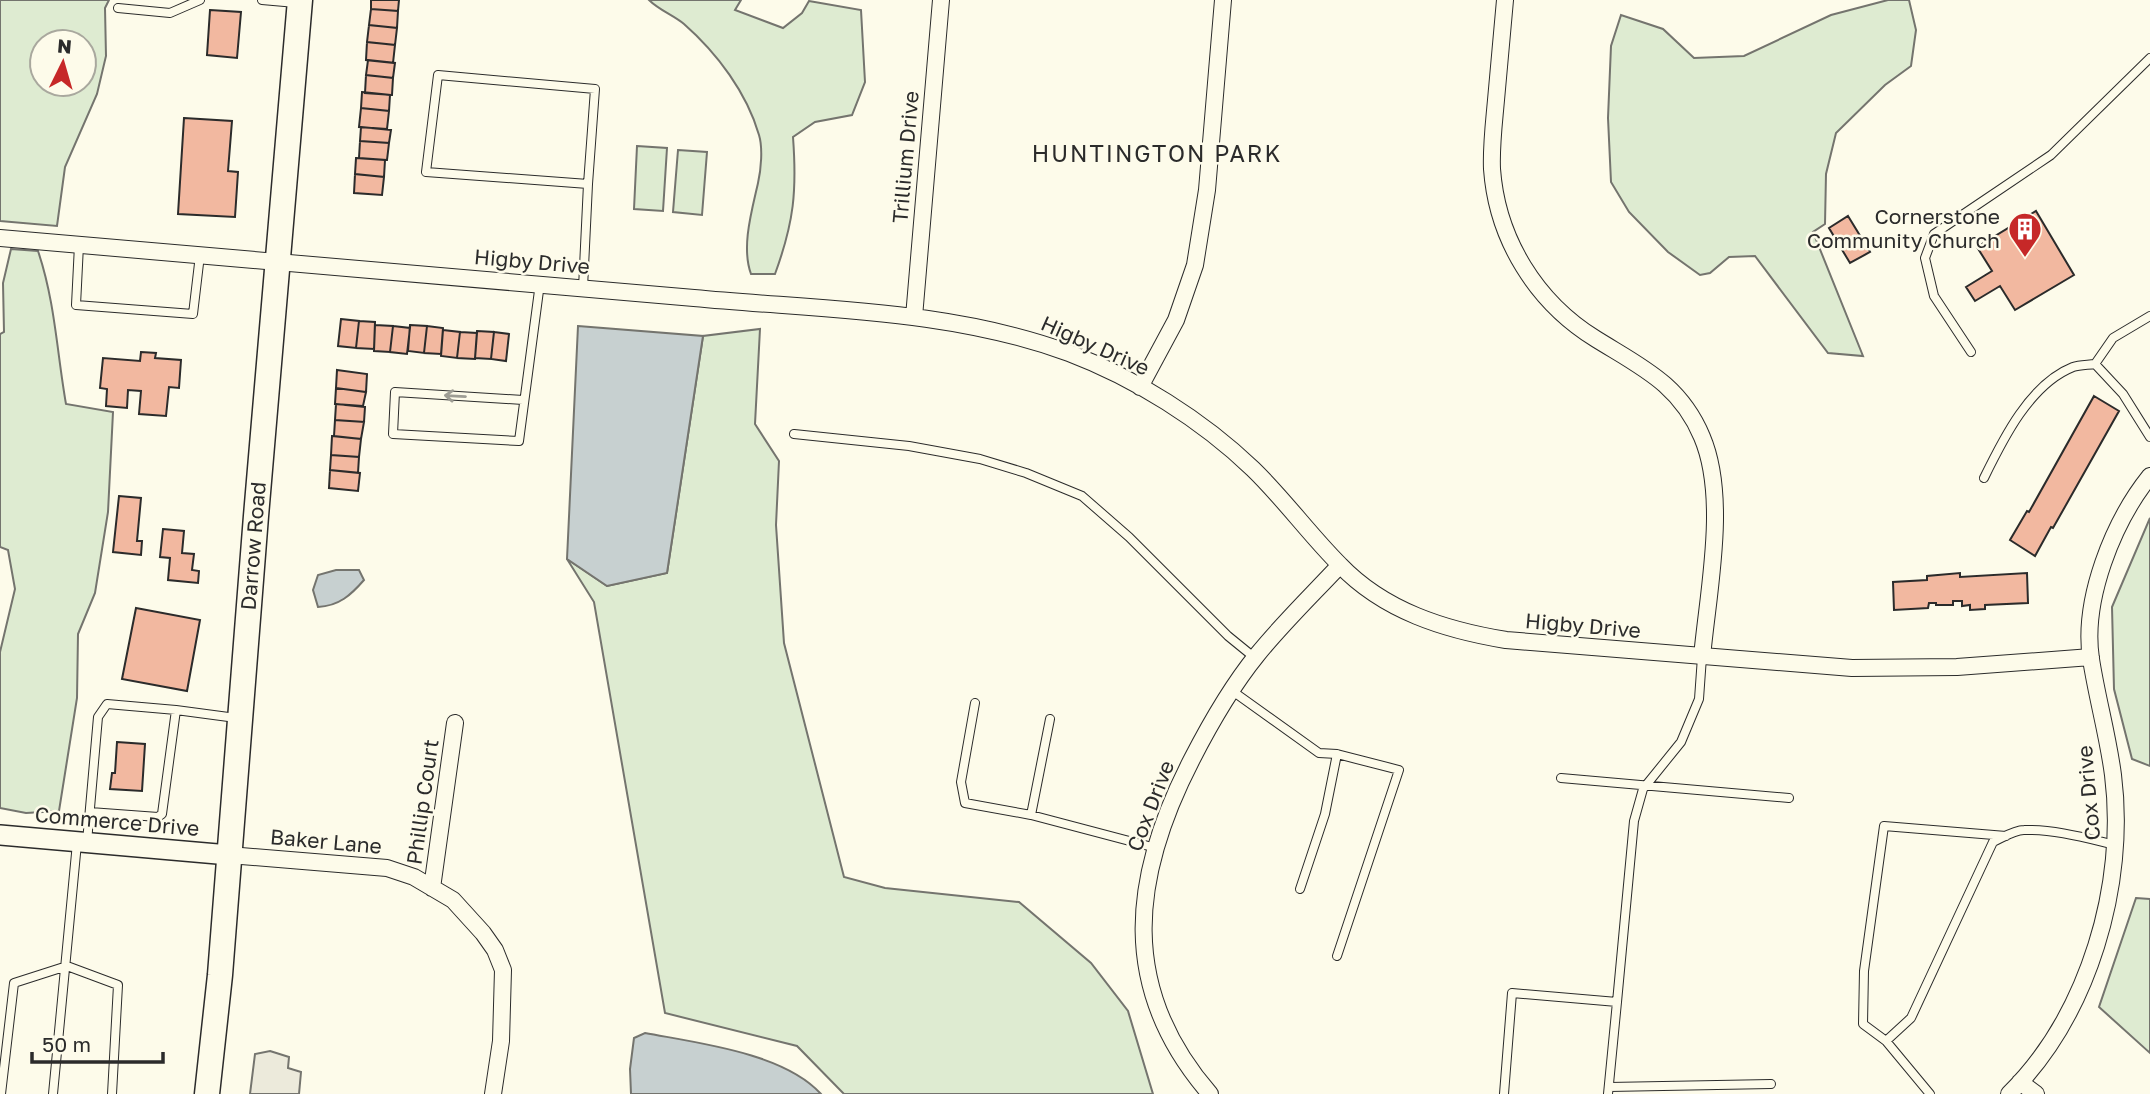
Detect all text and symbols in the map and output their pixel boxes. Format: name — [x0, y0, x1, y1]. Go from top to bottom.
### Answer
north arrow — [28, 28, 98, 98]
text: N — [56, 33, 73, 58]
street label: Trillium Drive — [886, 90, 924, 224]
district label: HUNTINGTON PARK — [1032, 139, 1282, 167]
place label: Cornerstone Community Church — [1807, 203, 2000, 253]
building icon: Cornerstone Community Church — [2006, 210, 2044, 259]
street label: Higby Drive — [473, 243, 591, 279]
street label: Higby Drive — [1037, 310, 1154, 381]
one-way arrow — [444, 389, 467, 402]
street label: Darrow Road — [235, 481, 271, 611]
street label: Higby Drive — [1524, 607, 1642, 643]
street label: Phillip Court — [400, 738, 444, 866]
street label: Cox Drive — [2071, 744, 2105, 842]
street label: Cox Drive — [1121, 756, 1179, 855]
street label: Commerce Drive — [34, 801, 200, 841]
street label: Baker Lane — [269, 823, 383, 859]
scale bar — [32, 1020, 163, 1064]
text: 50 m — [42, 1031, 91, 1057]

